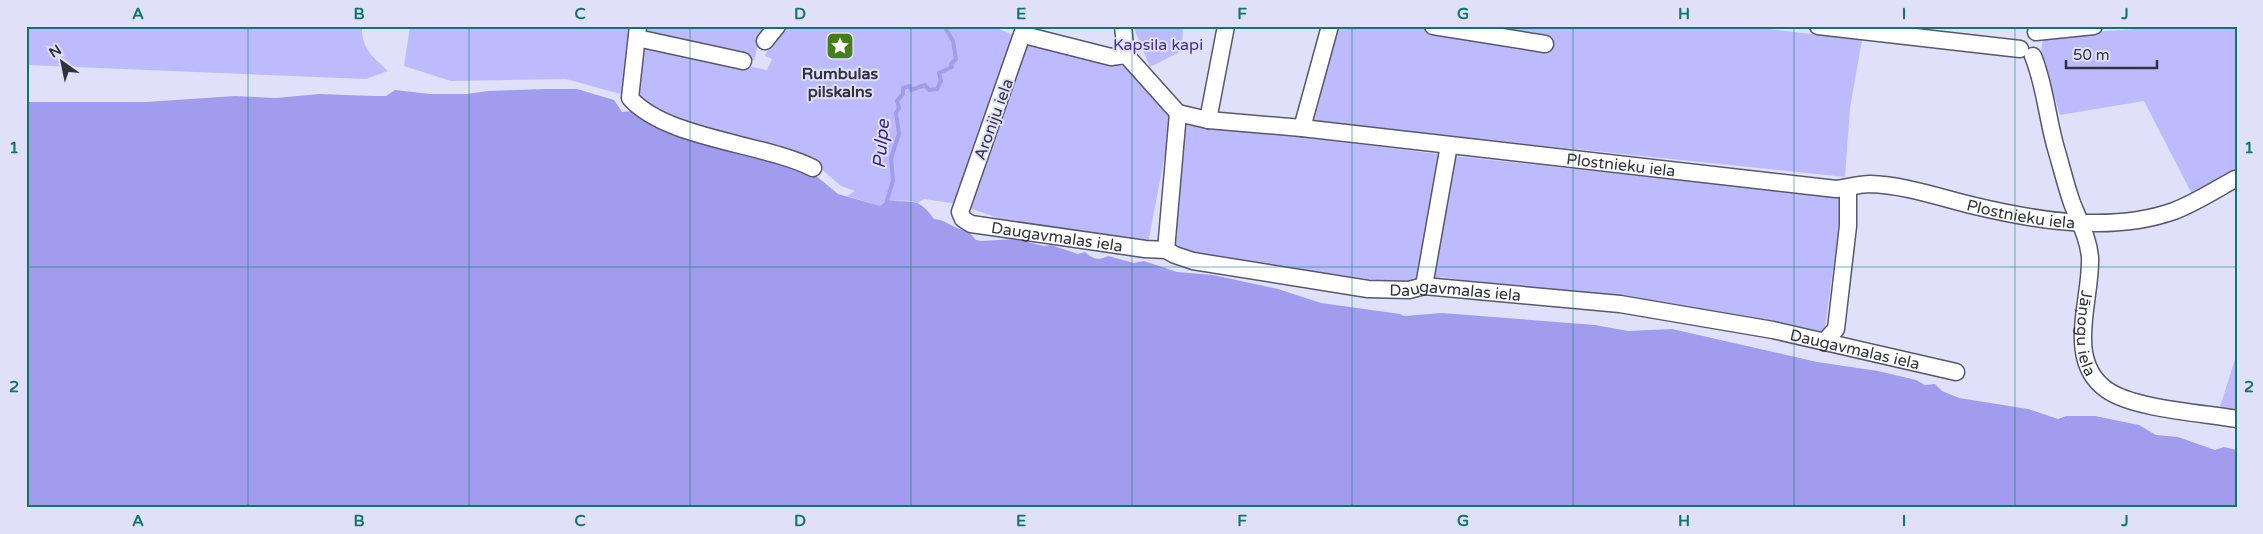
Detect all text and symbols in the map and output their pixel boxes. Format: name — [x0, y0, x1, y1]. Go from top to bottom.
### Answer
text: A — [132, 4, 144, 24]
text: B — [353, 4, 365, 24]
text: C — [574, 4, 586, 24]
text: D — [794, 4, 806, 24]
text: E — [1016, 4, 1026, 24]
text: F — [1237, 4, 1247, 24]
text: G — [1457, 4, 1469, 24]
text: H — [1678, 4, 1690, 24]
text: I — [1902, 4, 1906, 24]
text: J — [2120, 4, 2129, 24]
place icon: Rumbulas pilskalns — [825, 31, 855, 61]
park label: Kapsila kapi — [1113, 35, 1203, 55]
north arrow — [38, 38, 88, 88]
scale bar — [2066, 38, 2157, 70]
text: N — [46, 41, 65, 62]
text: 50 m — [2073, 46, 2110, 64]
place label: Rumbulas pilskalns — [802, 64, 878, 102]
street label: Aroniju iela — [970, 76, 1018, 163]
water label: Pulpe — [868, 118, 894, 169]
text: 1 — [9, 138, 19, 158]
text: 1 — [2244, 138, 2254, 158]
street label: Plostnieku iela — [1565, 149, 1676, 182]
street label: Plostnieku iela — [1965, 195, 2076, 233]
street label: Daugavmalas iela — [990, 218, 1124, 257]
street label: Daugavmalas iela — [1389, 277, 1522, 306]
street label: Jāņogu iela — [2072, 289, 2100, 380]
street label: Daugavmalas iela — [1788, 325, 1922, 374]
text: 2 — [9, 377, 19, 397]
text: 2 — [2244, 377, 2254, 397]
text: A — [132, 511, 144, 531]
text: B — [353, 511, 365, 531]
text: C — [574, 511, 586, 531]
text: D — [794, 511, 806, 531]
text: E — [1016, 511, 1026, 531]
text: F — [1237, 511, 1247, 531]
text: G — [1457, 511, 1469, 531]
text: H — [1678, 511, 1690, 531]
text: I — [1902, 511, 1906, 531]
text: J — [2120, 511, 2129, 531]

